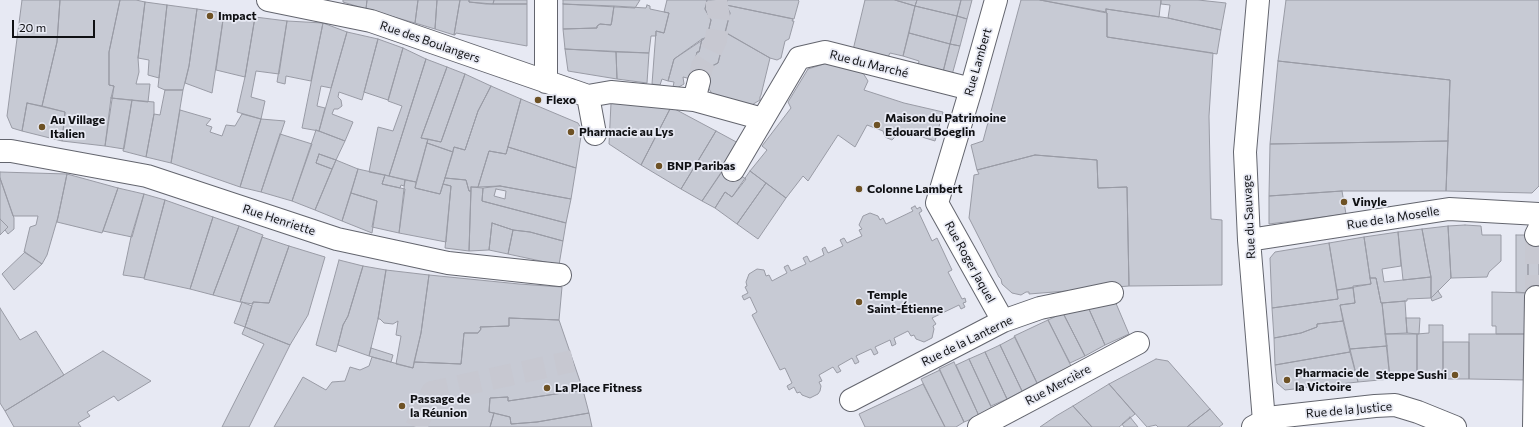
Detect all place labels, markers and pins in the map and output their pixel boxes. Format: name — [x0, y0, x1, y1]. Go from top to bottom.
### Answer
place label: Impact — [218, 9, 257, 23]
marker: Impact — [205, 11, 215, 21]
place label: Flexo — [546, 93, 576, 107]
marker: Flexo — [533, 95, 543, 105]
place label: Maison du Patrimoine Edouard Boeglin — [885, 111, 1006, 139]
place label: Au Village Italien — [50, 113, 105, 141]
marker: Maison du Patrimoine Edouard Boeglin — [872, 120, 882, 130]
marker: Au Village Italien — [37, 122, 47, 132]
place label: Pharmacie au Lys — [579, 125, 674, 139]
marker: Pharmacie au Lys — [566, 127, 576, 137]
place label: BNP Paribas — [667, 159, 735, 173]
marker: BNP Paribas — [654, 161, 664, 171]
place label: Colonne Lambert — [867, 182, 963, 196]
marker: Colonne Lambert — [854, 184, 864, 194]
place label: Vinyle — [1352, 195, 1387, 209]
marker: Vinyle — [1339, 197, 1349, 207]
place label: Temple Saint-Étienne — [867, 288, 943, 316]
marker: Temple Saint-Étienne — [854, 297, 864, 307]
place label: Pharmacie de la Victoire — [1295, 366, 1369, 394]
place label: Steppe Sushi — [1376, 368, 1447, 382]
marker: Steppe Sushi — [1450, 370, 1460, 380]
marker: Pharmacie de la Victoire — [1282, 375, 1292, 385]
place label: La Place Fitness — [555, 381, 642, 395]
marker: La Place Fitness — [542, 383, 552, 393]
place label: Passage de la Réunion — [410, 392, 470, 420]
marker: Passage de la Réunion — [397, 401, 407, 411]

